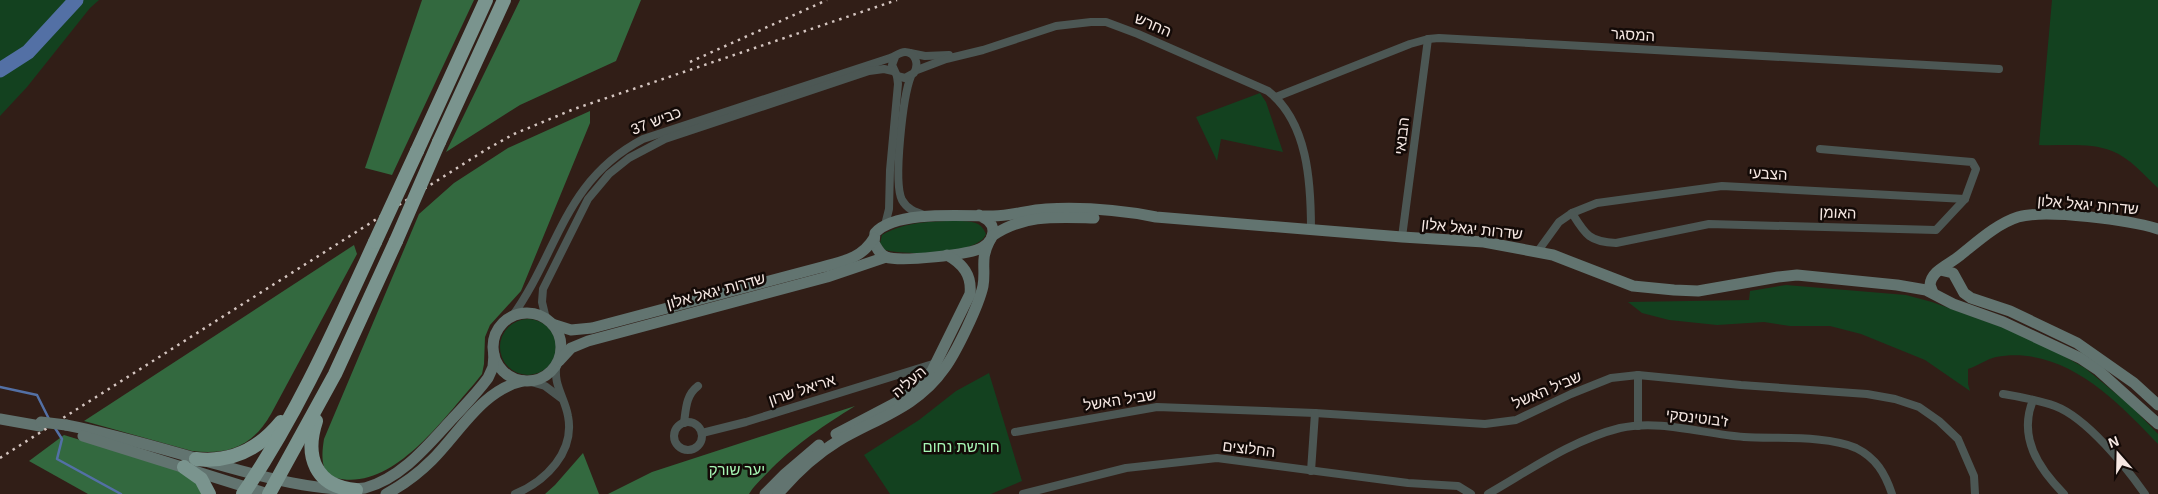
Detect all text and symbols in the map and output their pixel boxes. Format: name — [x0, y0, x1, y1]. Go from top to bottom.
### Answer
street label: החרש — [1132, 9, 1174, 40]
street label: המסגר — [1611, 25, 1655, 44]
street label: כביש 37 — [628, 103, 684, 138]
street label: הבנאי — [1391, 116, 1412, 156]
street label: הצבעי — [1748, 164, 1788, 183]
street label: שדרות יגאל אלון — [2037, 192, 2140, 217]
street label: האומן — [1819, 203, 1857, 222]
street label: שדרות יגאל אלון — [1421, 215, 1524, 242]
street label: שדרות יגאל אלון — [665, 269, 767, 312]
street label: העליה — [888, 362, 929, 401]
street label: שביל האשל — [1510, 367, 1584, 412]
street label: אריאל שרון — [766, 371, 838, 408]
street label: שביל האשל — [1082, 385, 1158, 414]
street label: ז'בוטינסקי — [1665, 405, 1729, 430]
north arrow — [2093, 429, 2143, 479]
text: N — [2106, 433, 2121, 451]
street label: החלוצים — [1222, 437, 1276, 460]
park label: חורשת נחום — [922, 438, 1000, 455]
park label: יער שורק — [709, 461, 765, 478]

